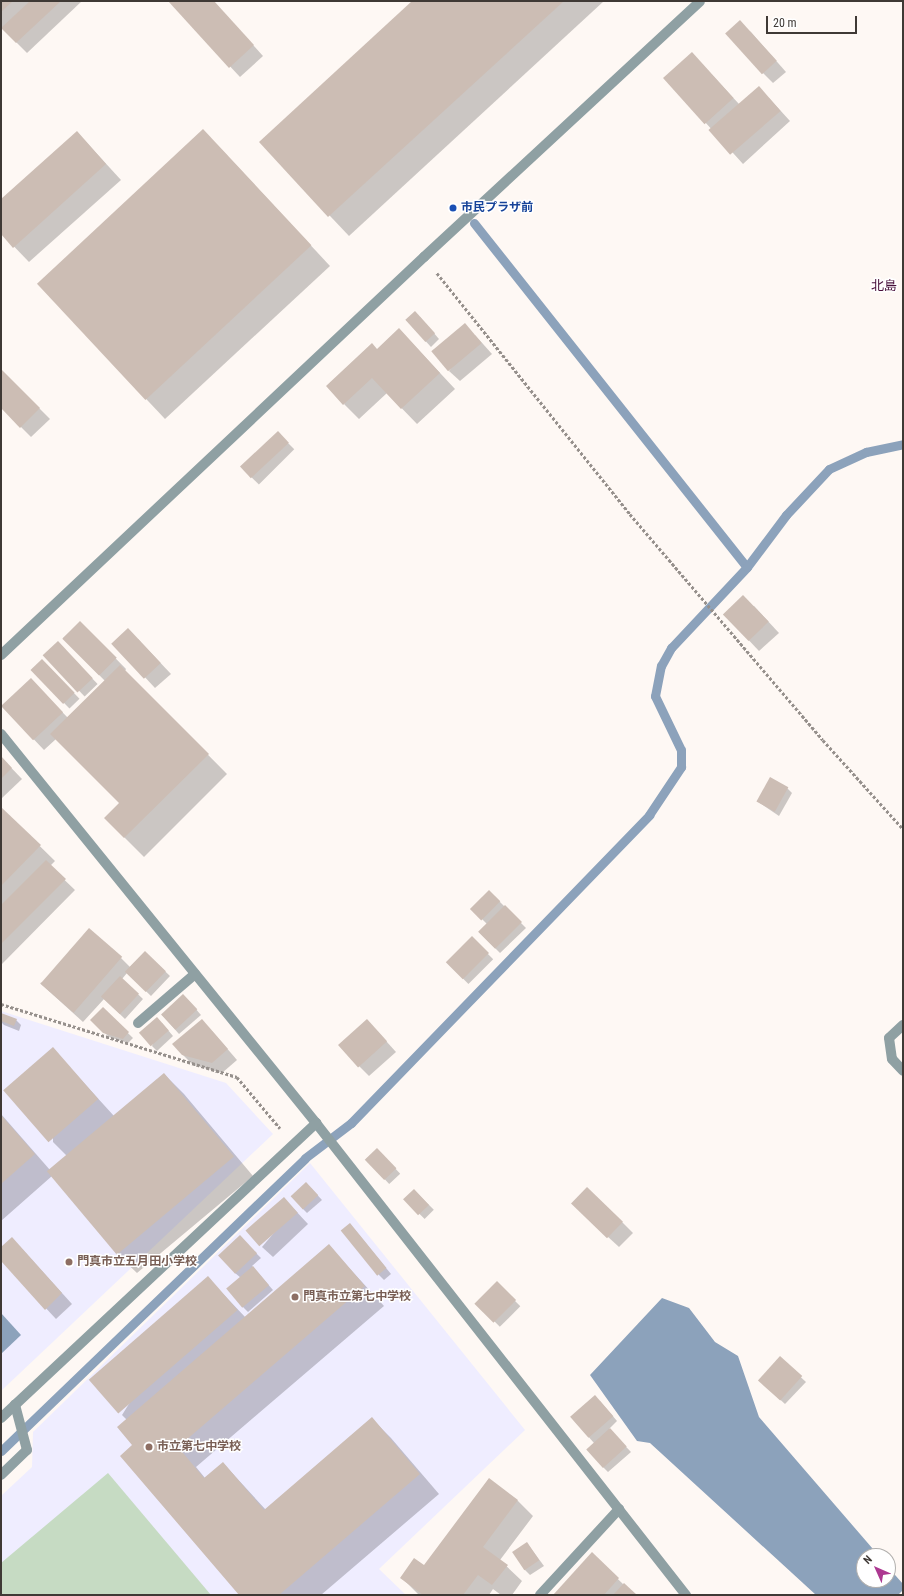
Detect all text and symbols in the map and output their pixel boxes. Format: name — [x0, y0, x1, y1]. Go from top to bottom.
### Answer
scale bar — [768, 8, 859, 34]
text: 20 m — [773, 16, 797, 30]
place label: 市民プラザ前 — [461, 201, 533, 215]
marker: 市民プラザ前 — [448, 203, 458, 213]
district label: 北島 — [871, 278, 897, 294]
place label: 門真市立五月田小学校 — [77, 1255, 197, 1269]
marker: 門真市立五月田小学校 — [64, 1257, 74, 1267]
place label: 門真市立第七中学校 — [303, 1290, 411, 1304]
marker: 門真市立第七中学校 — [290, 1292, 300, 1302]
place label: 市立第七中学校 — [157, 1440, 241, 1454]
marker: 市立第七中学校 — [144, 1442, 154, 1452]
north arrow — [856, 1548, 896, 1588]
text: N — [861, 1553, 875, 1567]

